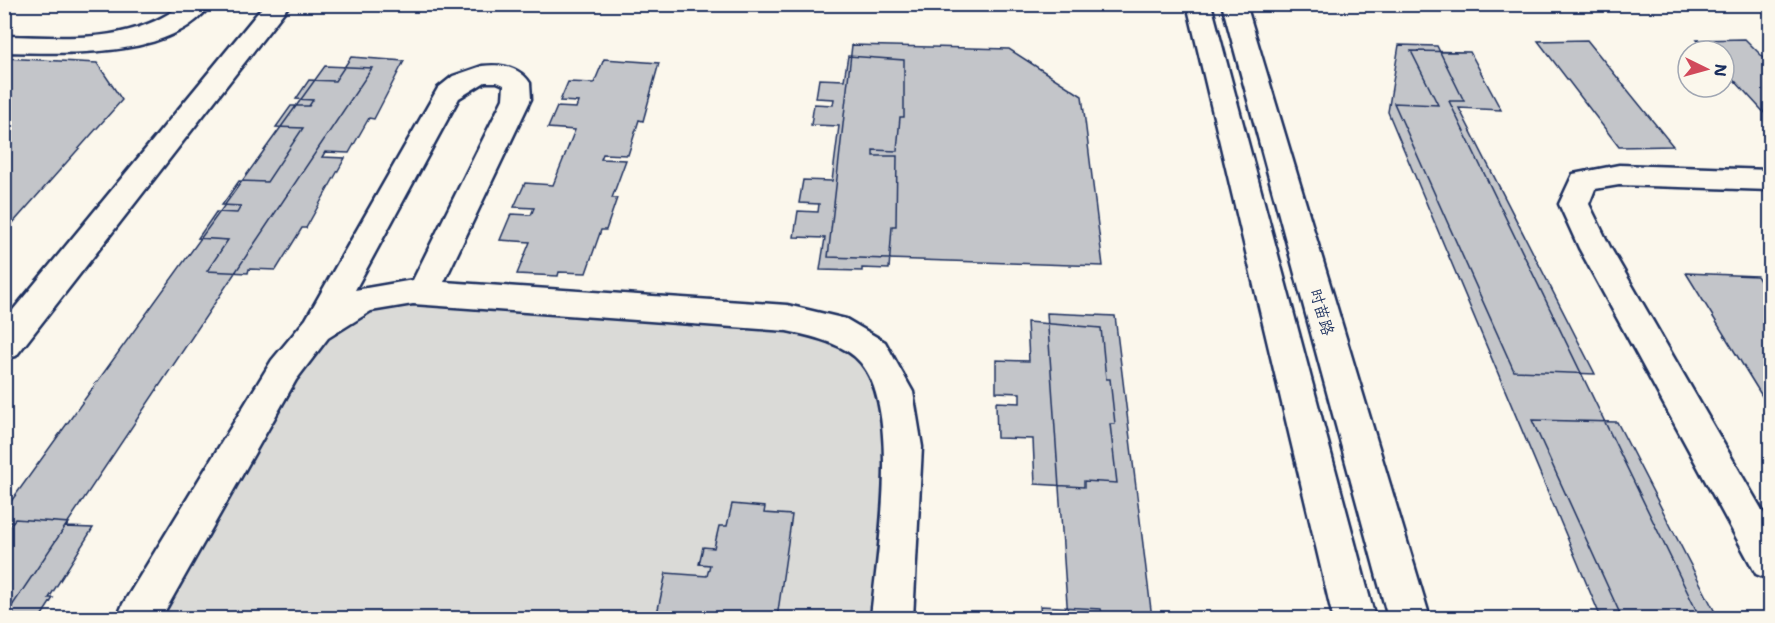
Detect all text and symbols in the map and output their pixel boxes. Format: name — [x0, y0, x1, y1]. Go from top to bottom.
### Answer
north arrow — [1676, 39, 1736, 99]
text: N — [1709, 63, 1731, 77]
street label: 时苗路 — [1305, 286, 1339, 338]

